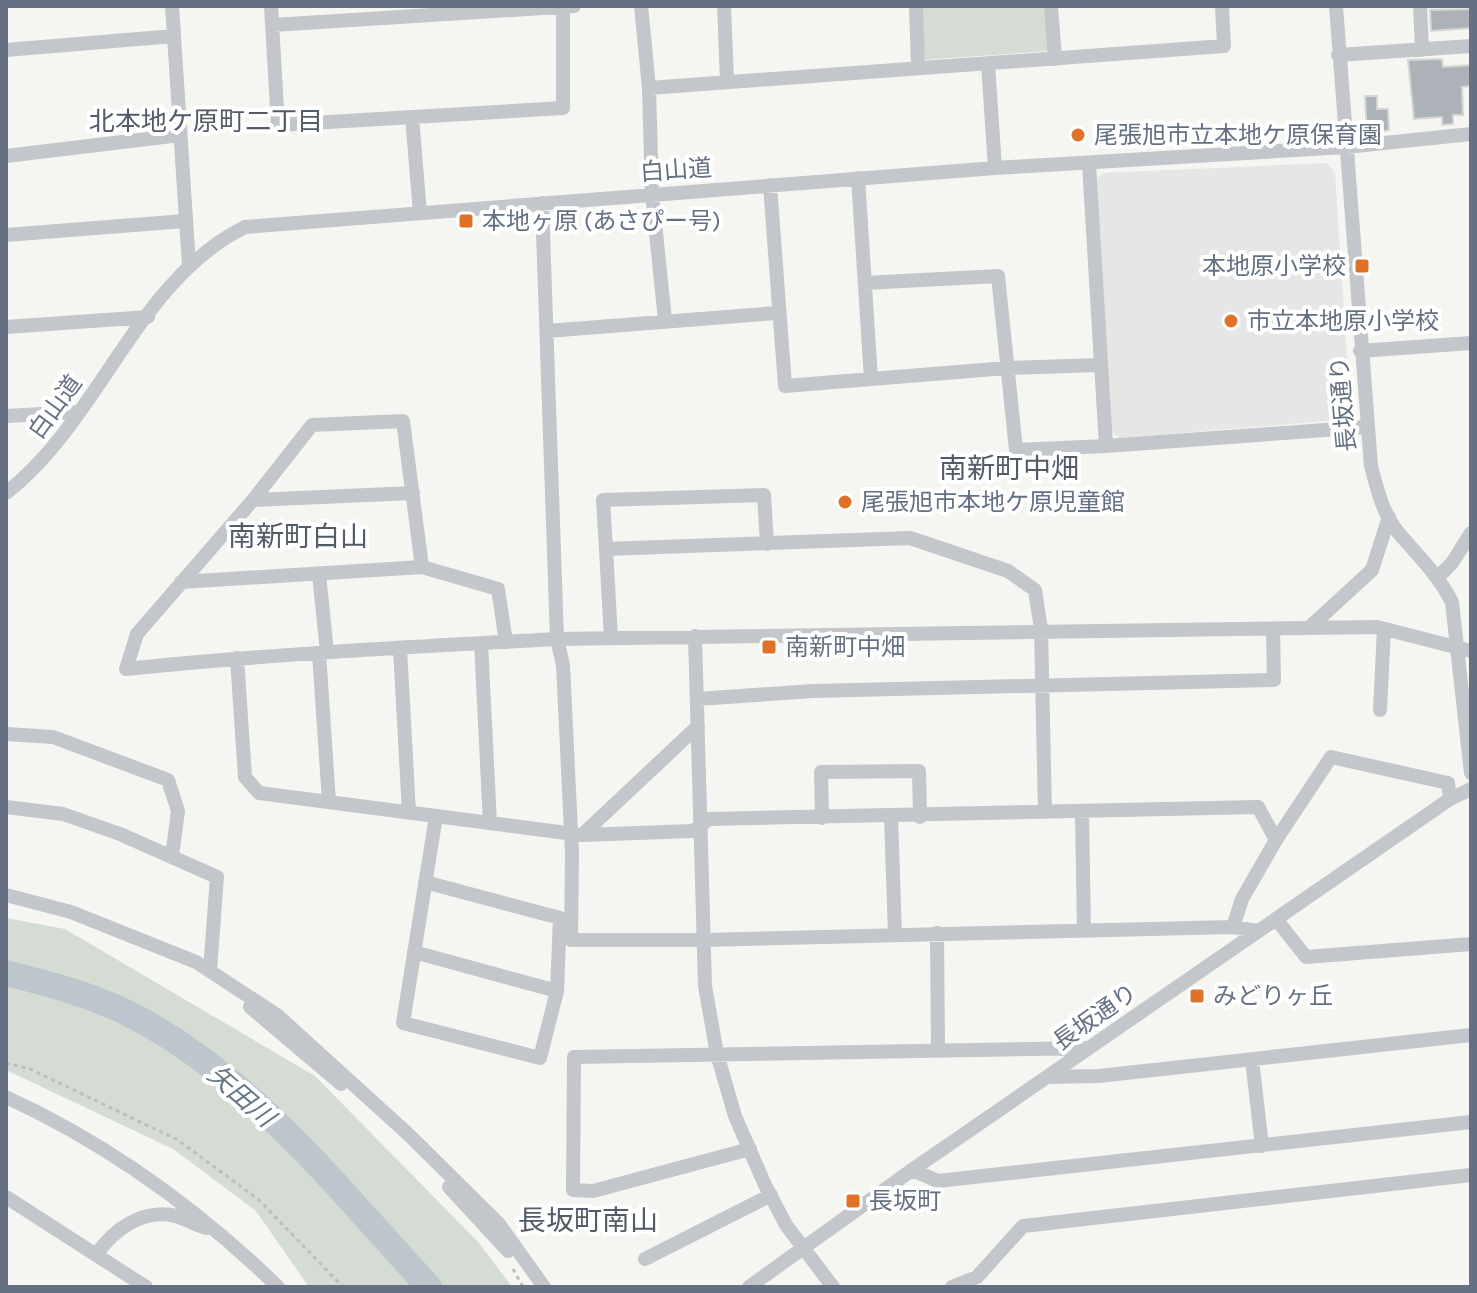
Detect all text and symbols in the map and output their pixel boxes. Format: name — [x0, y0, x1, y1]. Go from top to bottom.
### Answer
district label: 北本地ケ原町二丁目 — [89, 106, 323, 137]
place label: 尾張旭市立本地ケ原保育園 — [1094, 121, 1382, 149]
marker: 尾張旭市立本地ケ原保育園 — [1069, 126, 1087, 144]
street label: 白山道 — [639, 154, 713, 186]
place label: 本地ヶ原 (あさぴー号) — [482, 207, 721, 235]
marker: 本地ヶ原 (あさぴー号) — [457, 212, 475, 230]
place label: 本地原小学校 — [1202, 252, 1346, 280]
marker: 本地原小学校 — [1353, 257, 1371, 275]
place label: 市立本地原小学校 — [1247, 307, 1439, 335]
marker: 市立本地原小学校 — [1222, 312, 1240, 330]
street label: 長坂通り — [1325, 355, 1361, 453]
street label: 白山道 — [23, 370, 87, 444]
district label: 南新町中畑 — [939, 452, 1079, 485]
place label: 尾張旭市本地ケ原児童館 — [861, 488, 1125, 516]
marker: 尾張旭市本地ケ原児童館 — [836, 493, 854, 511]
district label: 南新町白山 — [228, 520, 368, 553]
place label: 南新町中畑 — [785, 633, 905, 661]
marker: 南新町中畑 — [760, 638, 778, 656]
street label: 長坂通り — [1048, 978, 1142, 1056]
place label: みどりヶ丘 — [1213, 982, 1333, 1010]
marker: みどりヶ丘 — [1188, 987, 1206, 1005]
water label: 矢田川 — [201, 1059, 283, 1135]
place label: 長坂町 — [869, 1187, 941, 1215]
marker: 長坂町 — [844, 1192, 862, 1210]
district label: 長坂町南山 — [518, 1204, 658, 1237]

